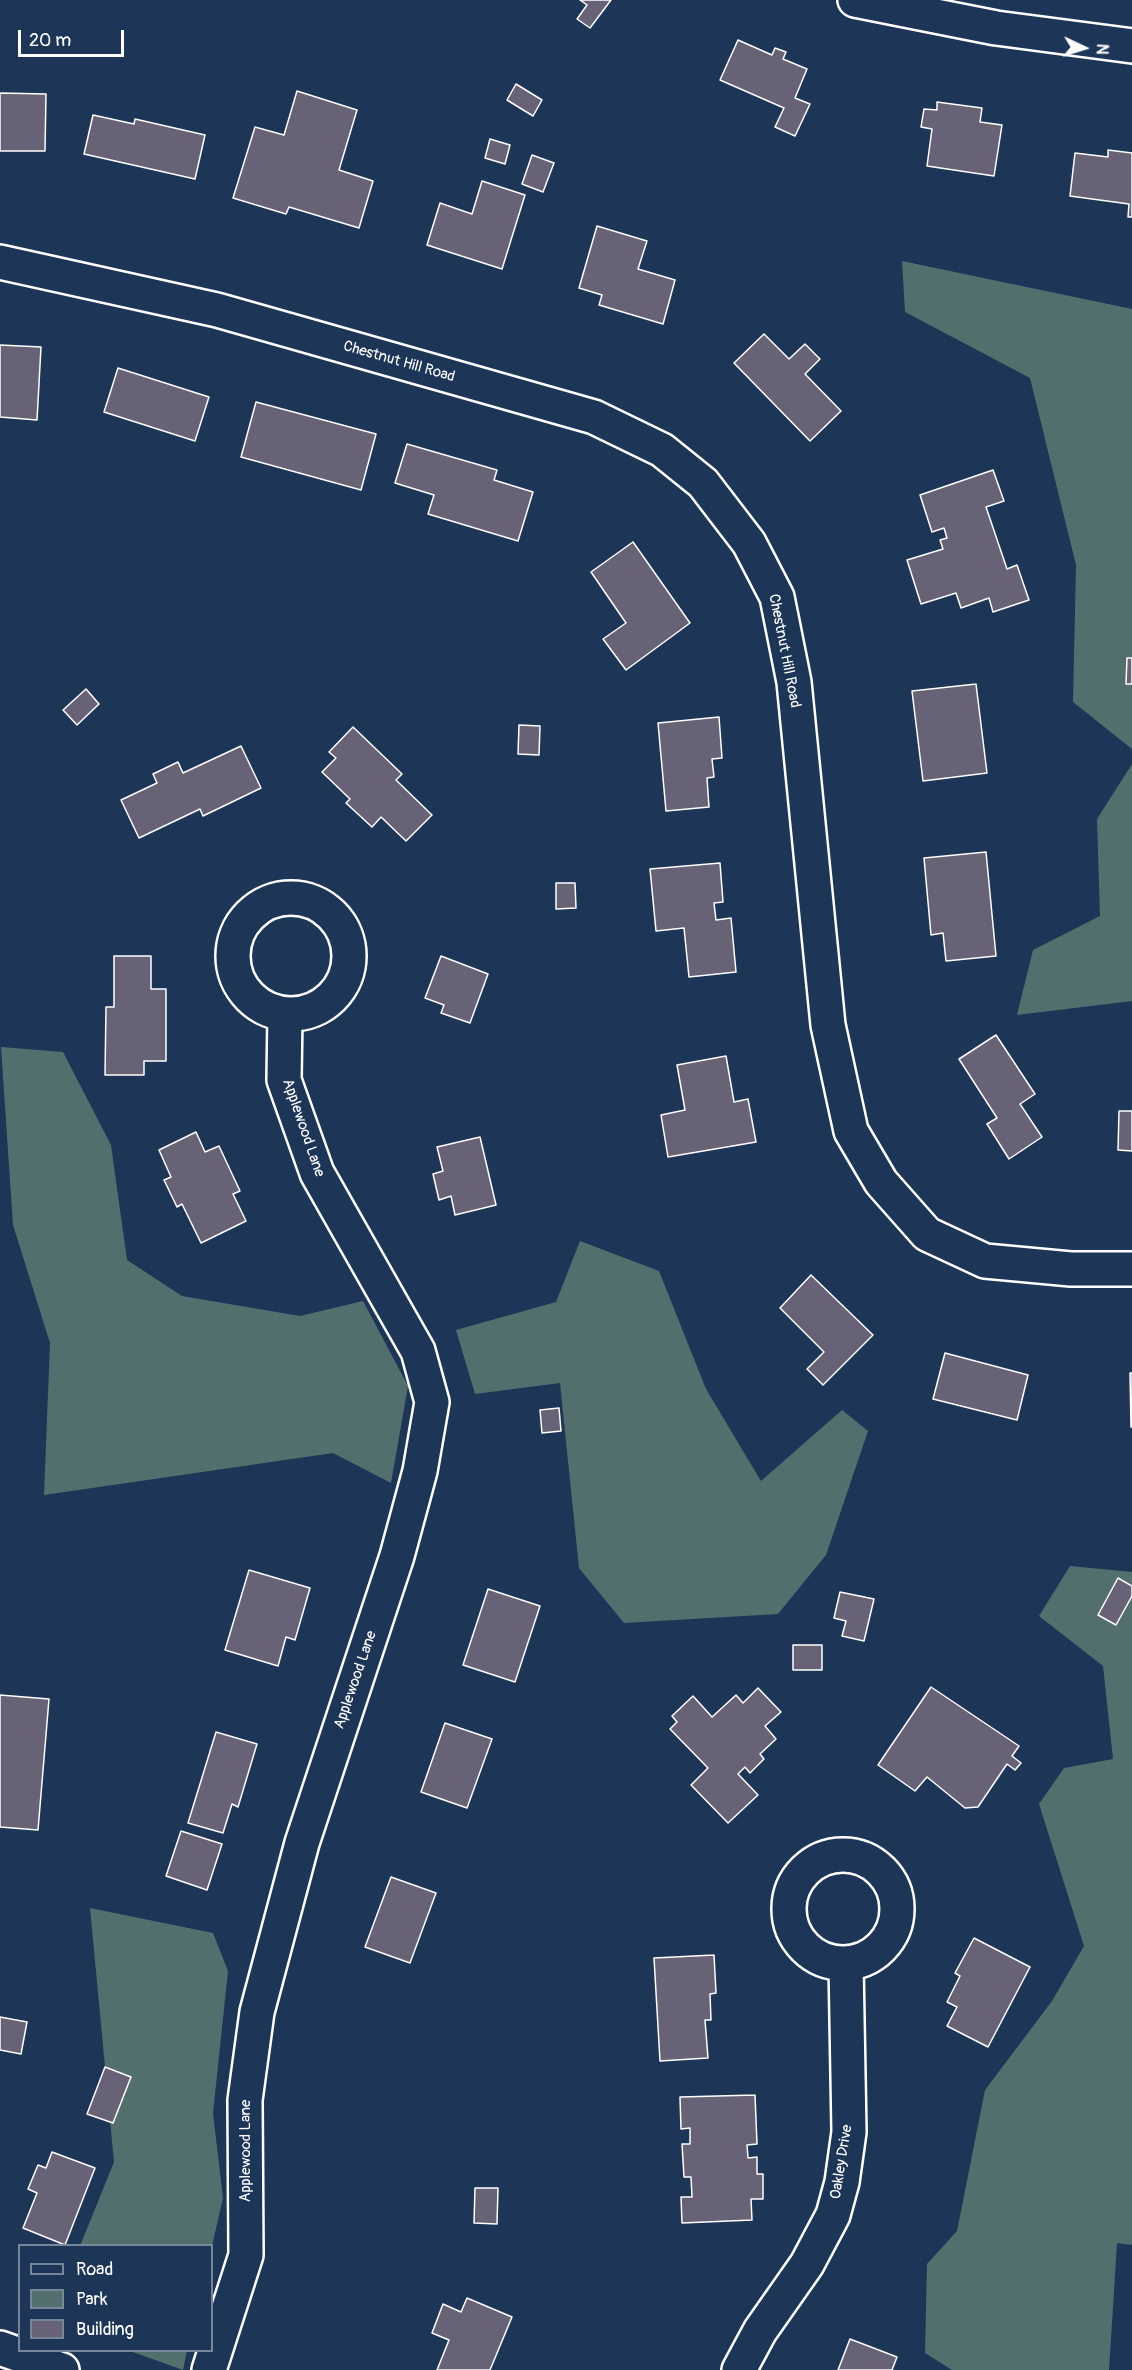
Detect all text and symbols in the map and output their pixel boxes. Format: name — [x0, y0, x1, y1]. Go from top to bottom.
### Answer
scale bar — [21, 18, 128, 56]
north arrow — [1054, 18, 1114, 78]
text: 20 m — [29, 29, 71, 52]
text: N — [1092, 43, 1112, 55]
street label: Chestnut Hill Road — [341, 337, 457, 387]
street label: Chestnut Hill Road — [764, 593, 804, 709]
street label: Applewood Lane — [278, 1077, 328, 1179]
street label: Applewood Lane — [331, 1629, 381, 1731]
street label: Applewood Lane — [237, 2100, 255, 2202]
street label: Oakley Drive — [827, 2123, 857, 2201]
legend — [18, 2244, 213, 2352]
text: Road — [76, 2258, 113, 2281]
text: Park — [76, 2288, 108, 2311]
text: Building — [76, 2318, 134, 2341]

